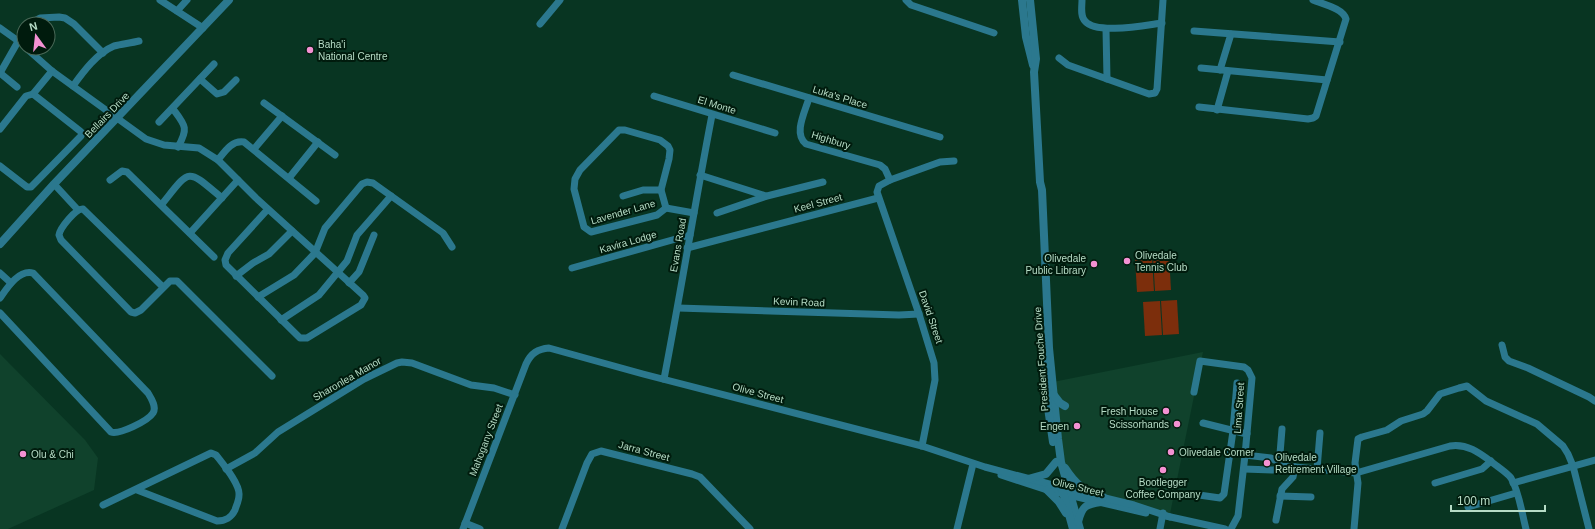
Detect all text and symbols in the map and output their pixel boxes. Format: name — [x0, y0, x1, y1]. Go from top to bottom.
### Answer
north arrow — [16, 16, 56, 56]
text: N — [28, 20, 39, 33]
place label: Baha'i National Centre — [318, 39, 388, 62]
marker: Baha'i National Centre — [305, 45, 315, 55]
street label: Luka's Place — [811, 83, 869, 111]
street label: Bellairs Drive — [83, 90, 132, 140]
street label: El Monte — [697, 94, 738, 116]
street label: Highbury — [810, 129, 852, 151]
street label: Keel Street — [793, 191, 844, 215]
street label: Lavender Lane — [589, 197, 657, 226]
street label: Evans Road — [668, 217, 688, 273]
street label: Kavira Lodge — [598, 228, 658, 255]
place label: Olivedale Tennis Club — [1135, 250, 1188, 273]
place label: Olivedale Public Library — [1025, 253, 1086, 276]
marker: Olivedale Tennis Club — [1122, 256, 1132, 266]
marker: Olivedale Public Library — [1089, 259, 1099, 269]
street label: David Street — [917, 289, 945, 345]
street label: Kevin Road — [773, 296, 825, 308]
street label: President Fouche Drive — [1032, 306, 1050, 412]
street label: Sharonlea Manor — [311, 355, 384, 403]
street label: Olive Street — [731, 381, 785, 405]
street label: Lima Street — [1232, 382, 1246, 434]
street label: Mahogany Street — [467, 402, 505, 478]
place label: Fresh House — [1101, 406, 1158, 417]
marker: Fresh House — [1161, 406, 1171, 416]
place label: Scissorhands — [1109, 419, 1169, 430]
marker: Scissorhands — [1172, 419, 1182, 429]
place label: Engen — [1040, 421, 1069, 432]
marker: Engen — [1072, 421, 1082, 431]
street label: Jarra Street — [617, 439, 671, 463]
marker: Olivedale Corner — [1166, 447, 1176, 457]
place label: Olivedale Corner — [1179, 447, 1255, 458]
marker: Olu & Chi — [18, 449, 28, 459]
place label: Olu & Chi — [31, 449, 74, 460]
place label: Olivedale Retirement Village — [1275, 452, 1357, 475]
marker: Olivedale Retirement Village — [1262, 458, 1272, 468]
marker: Bootlegger Coffee Company — [1158, 465, 1168, 475]
street label: Olive Street — [1051, 476, 1105, 498]
place label: Bootlegger Coffee Company — [1126, 477, 1200, 500]
scale bar — [1451, 487, 1545, 513]
text: 100 m — [1457, 494, 1490, 508]

